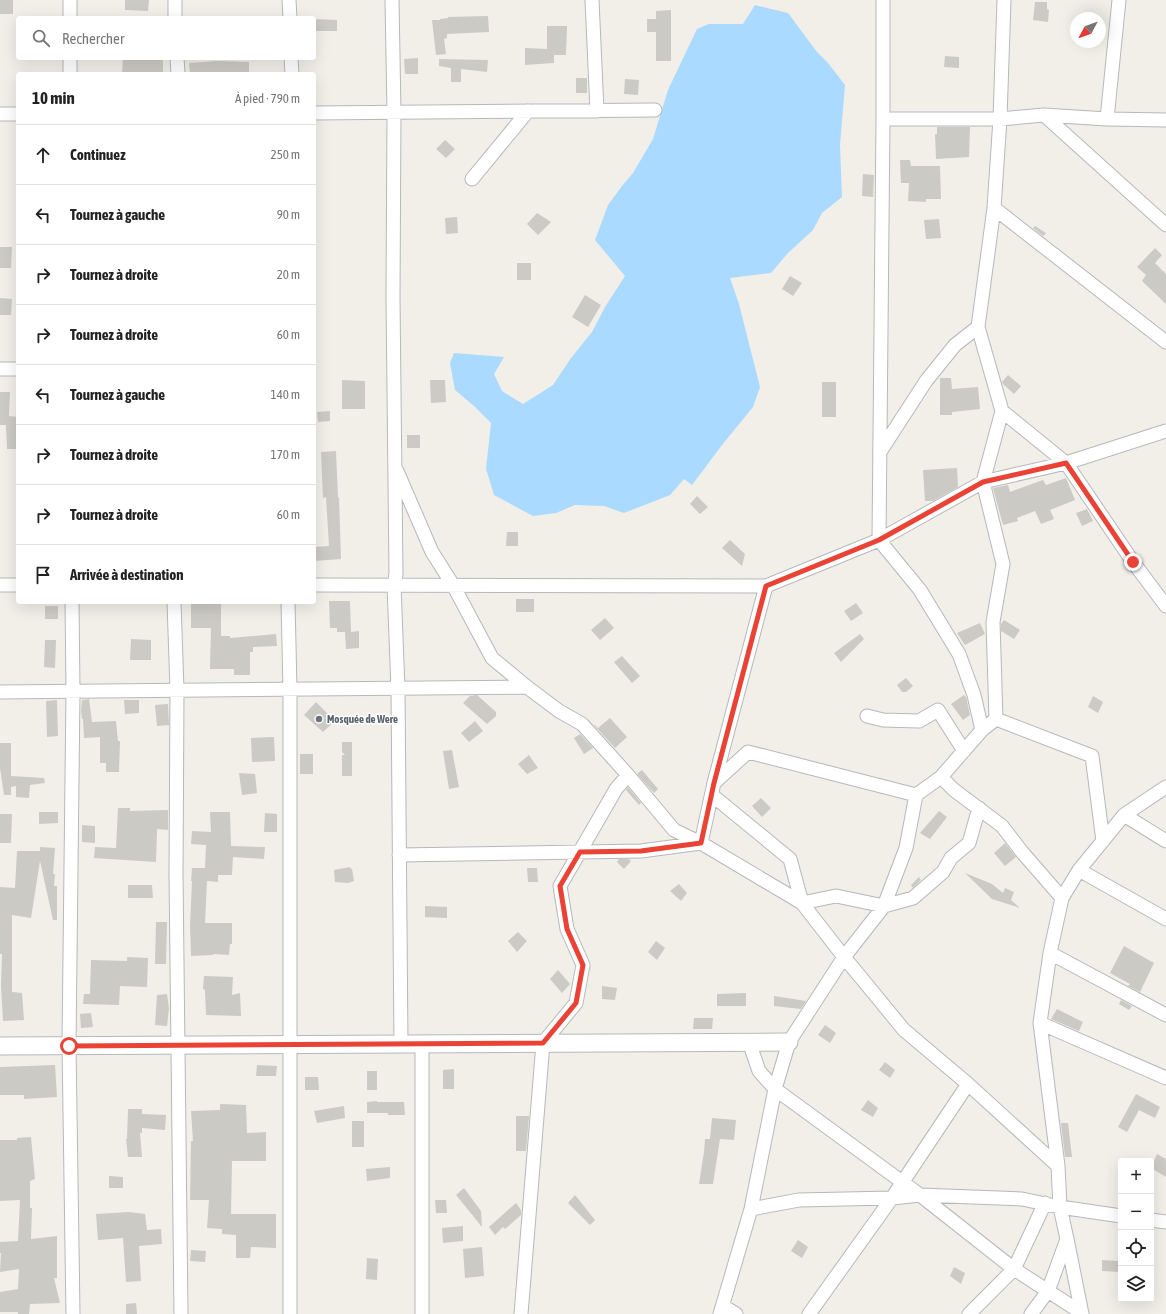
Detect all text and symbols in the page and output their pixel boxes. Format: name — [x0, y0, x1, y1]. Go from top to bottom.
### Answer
north arrow — [1070, 12, 1106, 48]
search box — [16, 16, 316, 60]
icon: search — [30, 27, 52, 49]
text: Rechercher — [62, 30, 124, 47]
text: 10 min — [32, 88, 75, 108]
text: À pied · 790 m — [235, 91, 300, 106]
icon: ahead — [32, 144, 54, 166]
text: Continuez — [70, 146, 126, 163]
text: 250 m — [271, 147, 300, 162]
icon: left — [32, 204, 54, 226]
text: Tournez à gauche — [70, 206, 165, 223]
text: 90 m — [277, 207, 300, 222]
icon: right — [32, 264, 54, 286]
text: Tournez à droite — [70, 266, 158, 283]
text: 20 m — [277, 267, 300, 282]
icon: right — [32, 324, 54, 346]
text: Tournez à droite — [70, 326, 158, 343]
text: 60 m — [277, 327, 300, 342]
icon: left — [32, 384, 54, 406]
text: Tournez à gauche — [70, 386, 165, 403]
text: 140 m — [271, 387, 300, 402]
icon: right — [32, 444, 54, 466]
text: Tournez à droite — [70, 446, 158, 463]
text: 170 m — [271, 447, 300, 462]
icon: right — [32, 504, 54, 526]
text: Tournez à droite — [70, 506, 158, 523]
text: 60 m — [277, 507, 300, 522]
route end — [1124, 553, 1142, 571]
icon: arrive — [32, 564, 54, 586]
text: Arrivée à destination — [70, 566, 184, 583]
place label: Mosquée de Were — [327, 713, 398, 725]
marker: Mosquée de Were — [314, 714, 324, 724]
route start — [60, 1037, 78, 1055]
map controls — [1118, 1158, 1154, 1302]
button: + — [1118, 1158, 1154, 1194]
button: − — [1118, 1194, 1154, 1230]
button: locate — [1118, 1230, 1154, 1266]
button: layers — [1118, 1266, 1154, 1302]

